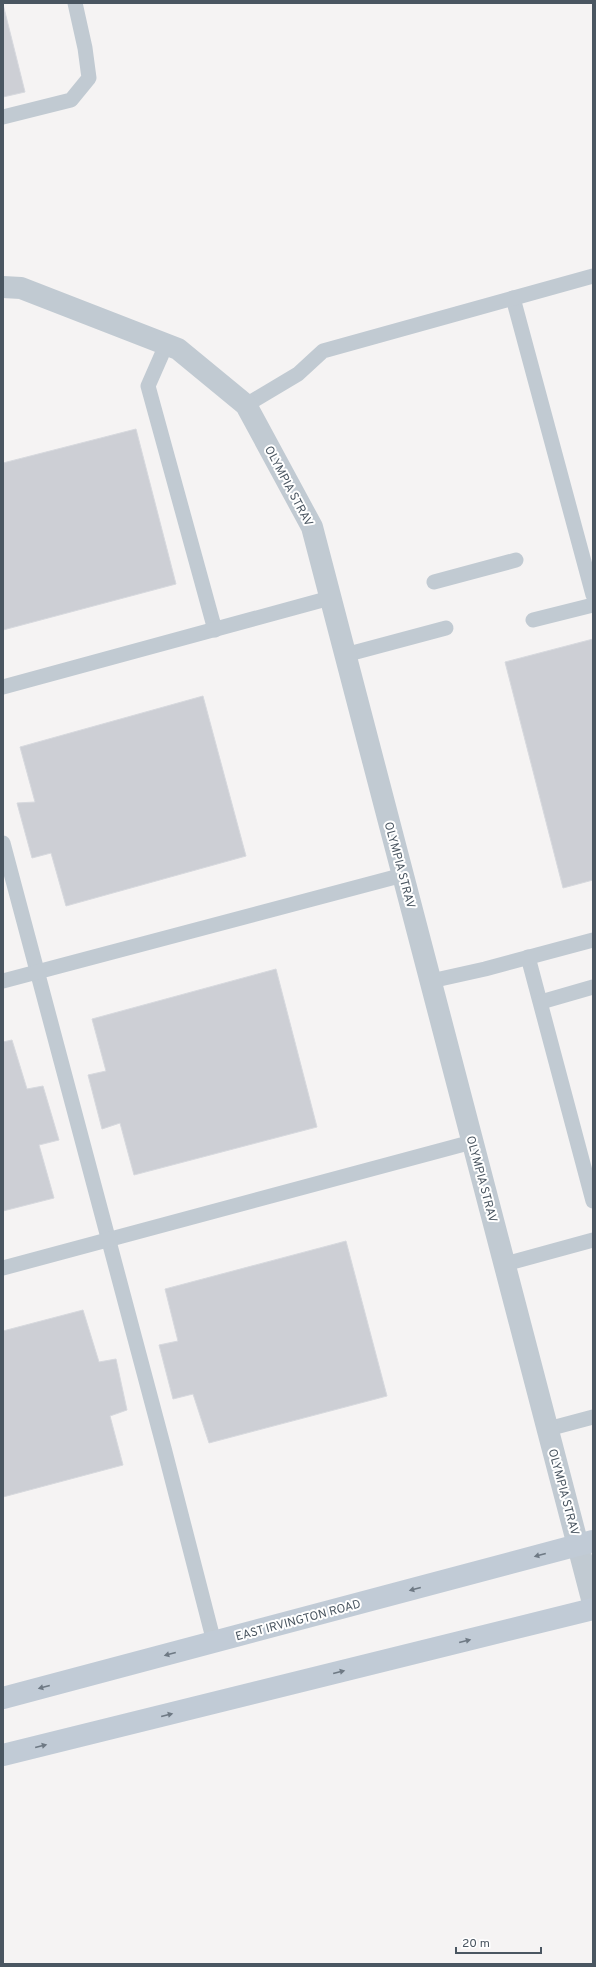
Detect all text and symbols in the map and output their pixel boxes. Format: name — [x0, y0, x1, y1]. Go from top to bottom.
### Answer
street label: OLYMPIA STRAV — [260, 443, 316, 530]
street label: OLYMPIA STRAV — [380, 820, 418, 911]
street label: OLYMPIA STRAV — [462, 1134, 500, 1225]
street label: OLYMPIA STRAV — [544, 1447, 582, 1538]
one-way arrow — [534, 1552, 546, 1558]
one-way arrow — [408, 1586, 421, 1592]
street label: EAST IRVINGTON ROAD — [234, 1597, 363, 1645]
one-way arrow — [460, 1638, 472, 1644]
one-way arrow — [163, 1651, 175, 1657]
one-way arrow — [333, 1669, 345, 1675]
one-way arrow — [38, 1685, 50, 1691]
one-way arrow — [161, 1711, 173, 1717]
one-way arrow — [35, 1742, 47, 1748]
scale bar — [456, 1929, 541, 1955]
text: 20 m — [462, 1936, 490, 1952]

